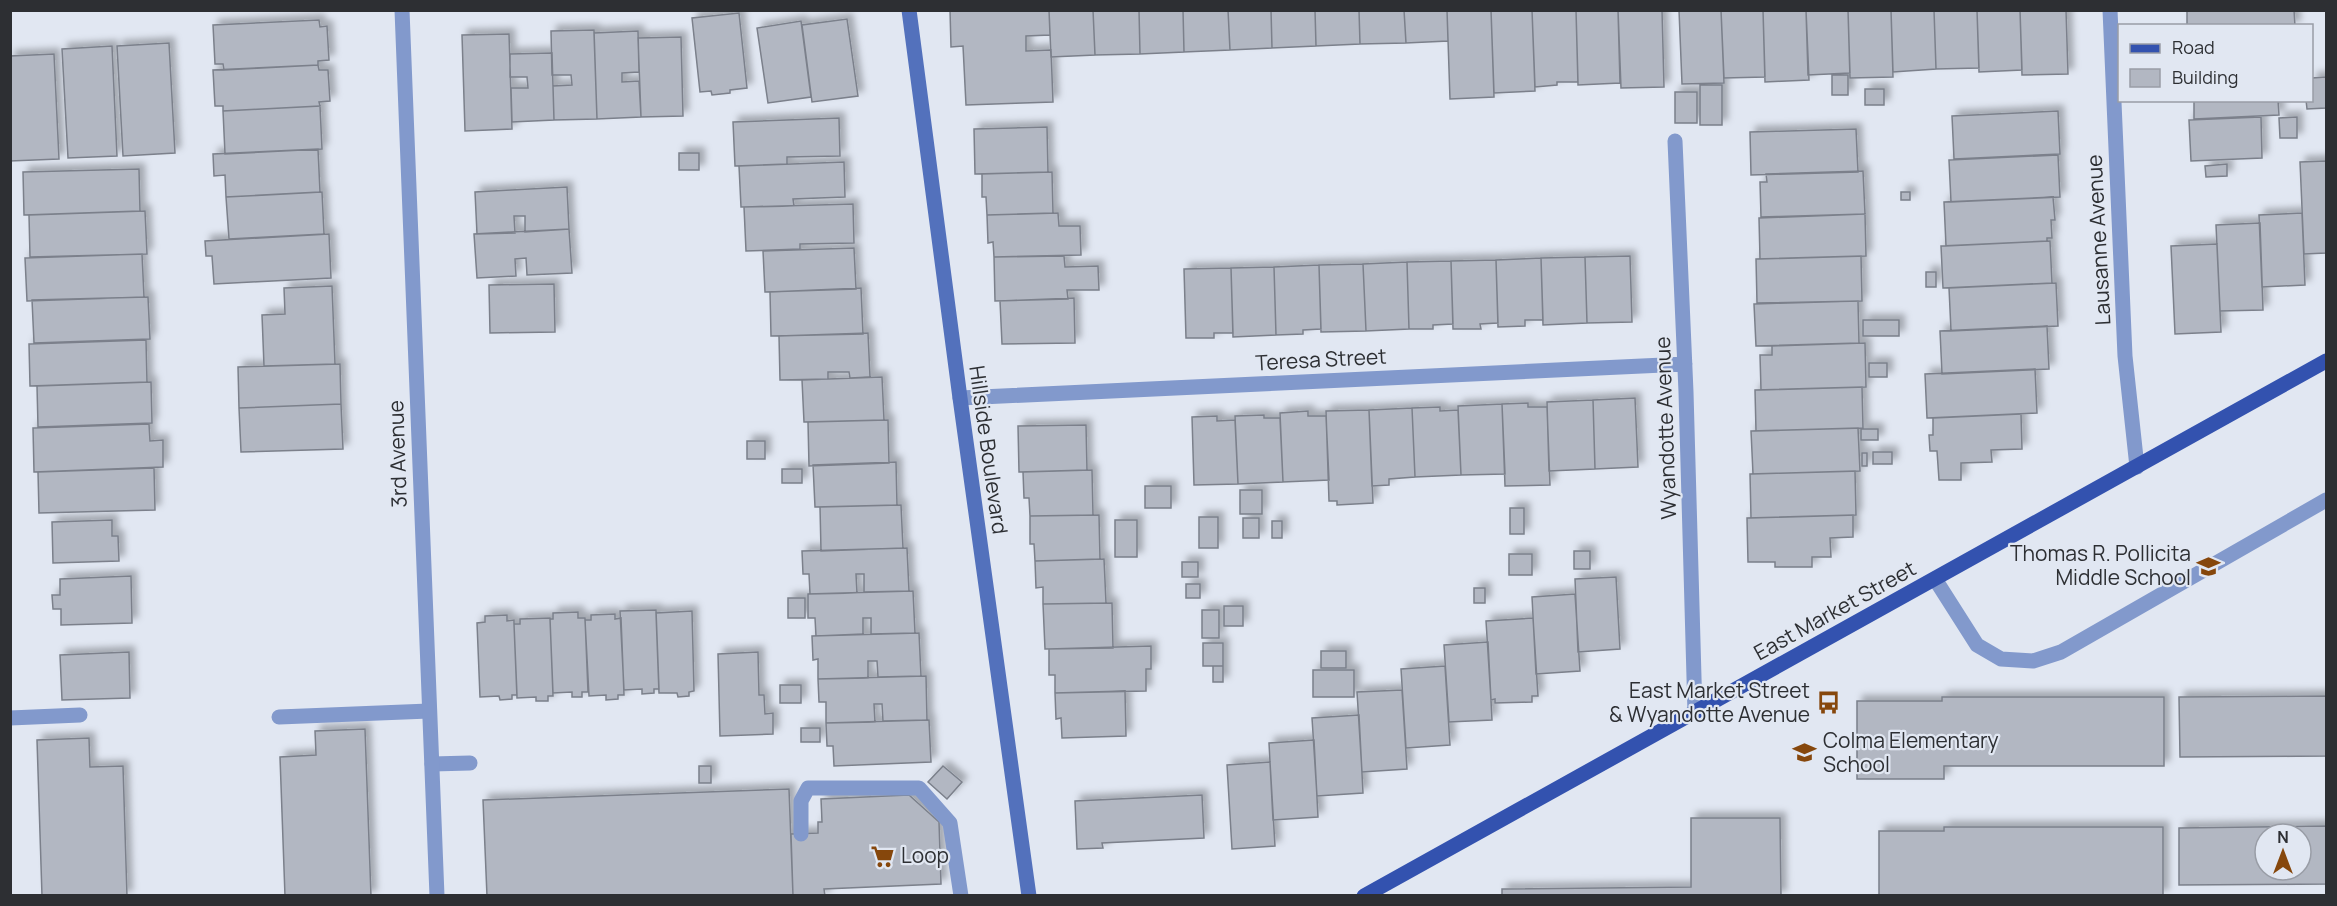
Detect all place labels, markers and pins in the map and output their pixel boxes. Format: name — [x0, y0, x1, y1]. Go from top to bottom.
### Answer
place label: Thomas R. Pollicita Middle School — [2010, 539, 2191, 591]
school or university icon: Thomas R. Pollicita Middle School — [2196, 553, 2222, 579]
place label: East Market Street & Wyandotte Avenue — [1609, 676, 1810, 728]
bus stop icon: East Market Street & Wyandotte Avenue — [1815, 690, 1841, 716]
place label: Colma Elementary School — [1823, 726, 1999, 778]
school or university icon: Colma Elementary School — [1792, 740, 1818, 766]
place label: Loop — [901, 841, 949, 869]
supermarket icon: Loop — [870, 843, 896, 869]

